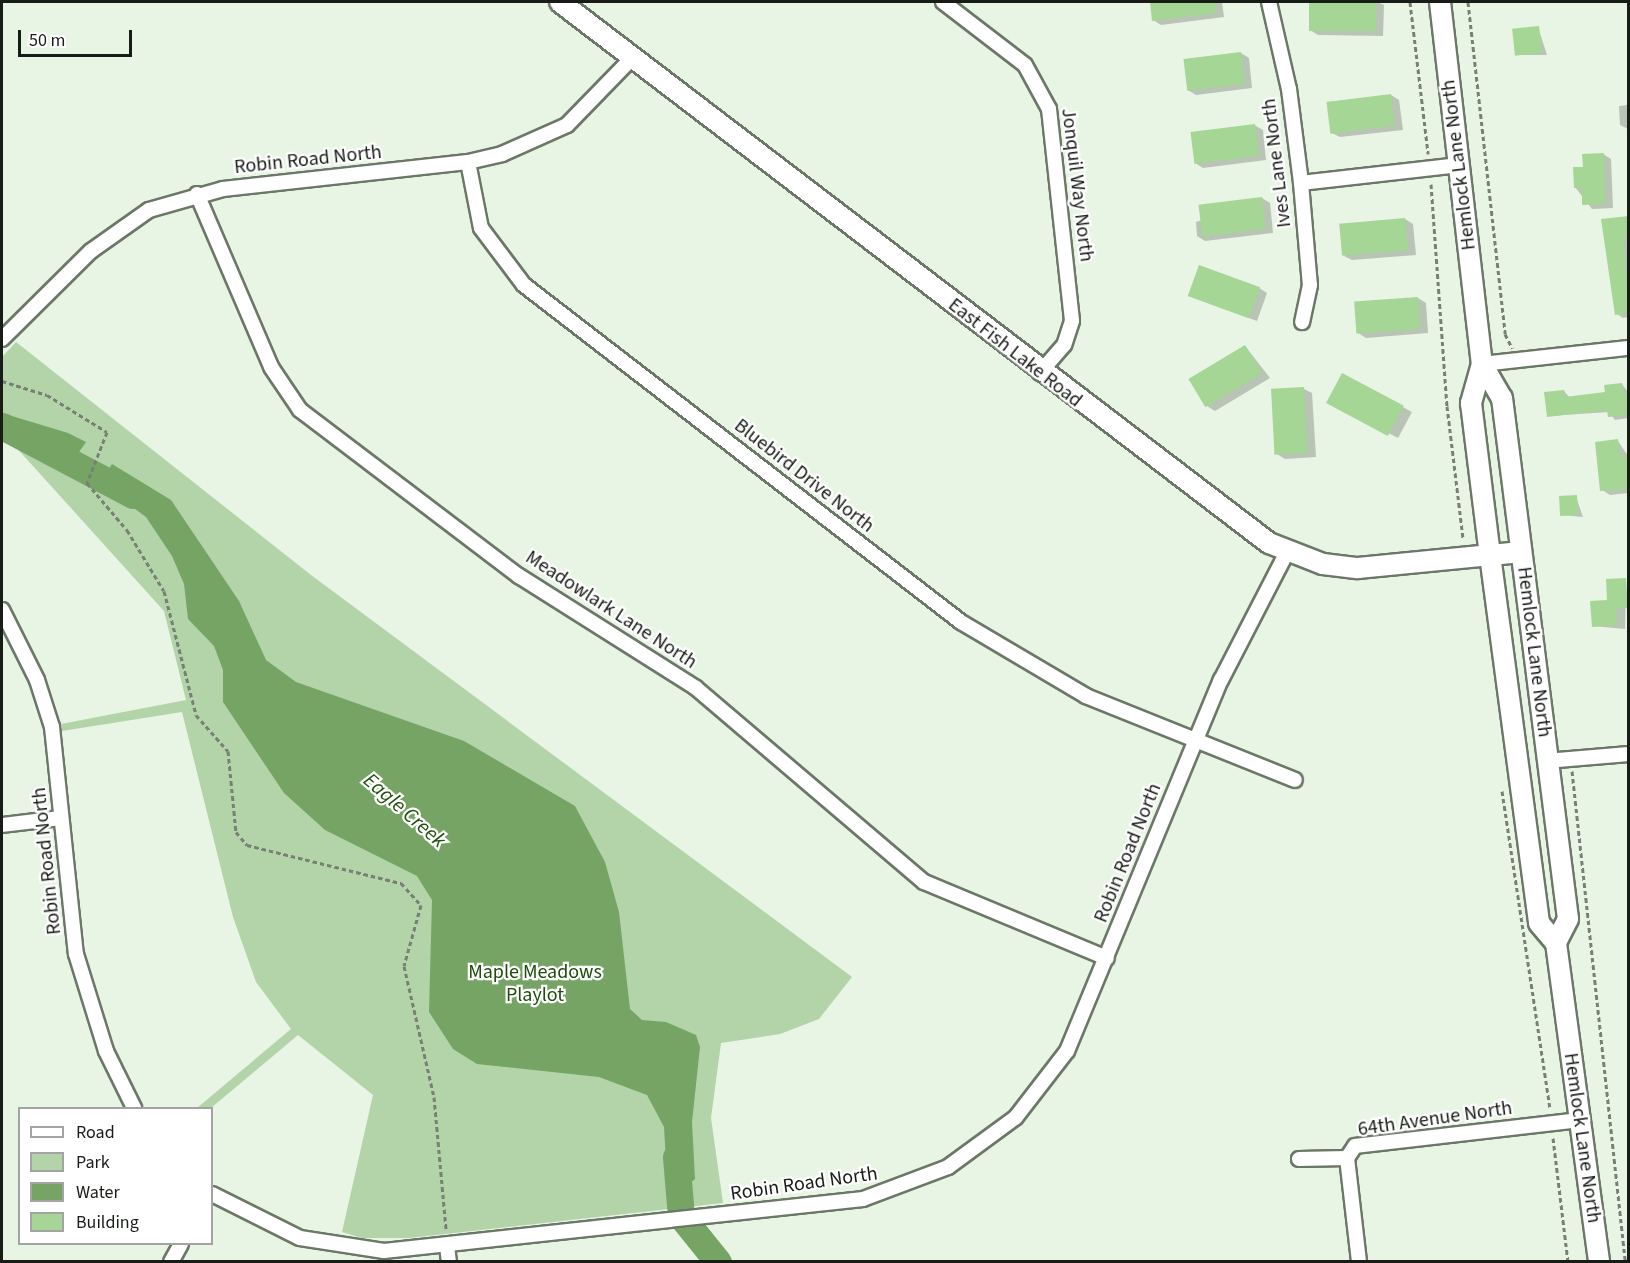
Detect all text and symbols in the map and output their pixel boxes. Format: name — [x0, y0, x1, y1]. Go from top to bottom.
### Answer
scale bar — [21, 18, 135, 56]
text: 50 m — [29, 28, 65, 53]
street label: Hemlock Lane North — [1437, 78, 1481, 252]
street label: Ives Lane North — [1257, 97, 1297, 229]
street label: Jonquil Way North — [1056, 107, 1098, 263]
street label: Robin Road North — [233, 140, 383, 180]
street label: East Fish Lake Road — [943, 293, 1087, 413]
street label: Bluebird Drive North — [729, 414, 879, 538]
street label: Meadowlark Lane North — [521, 546, 701, 674]
street label: Hemlock Lane North — [1512, 565, 1556, 739]
water label: Eagle Creek — [359, 767, 451, 853]
street label: Robin Road North — [1089, 780, 1167, 926]
street label: Robin Road North — [27, 786, 67, 936]
park label: Maple Meadows Playlot — [468, 961, 602, 1008]
street label: Hemlock Lane North — [1558, 1051, 1606, 1225]
street label: 64th Avenue North — [1356, 1096, 1514, 1142]
legend — [18, 1107, 213, 1245]
text: Road — [76, 1120, 115, 1145]
text: Park — [76, 1150, 110, 1175]
street label: Robin Road North — [729, 1162, 879, 1206]
text: Water — [76, 1180, 120, 1205]
text: Building — [76, 1210, 139, 1235]

